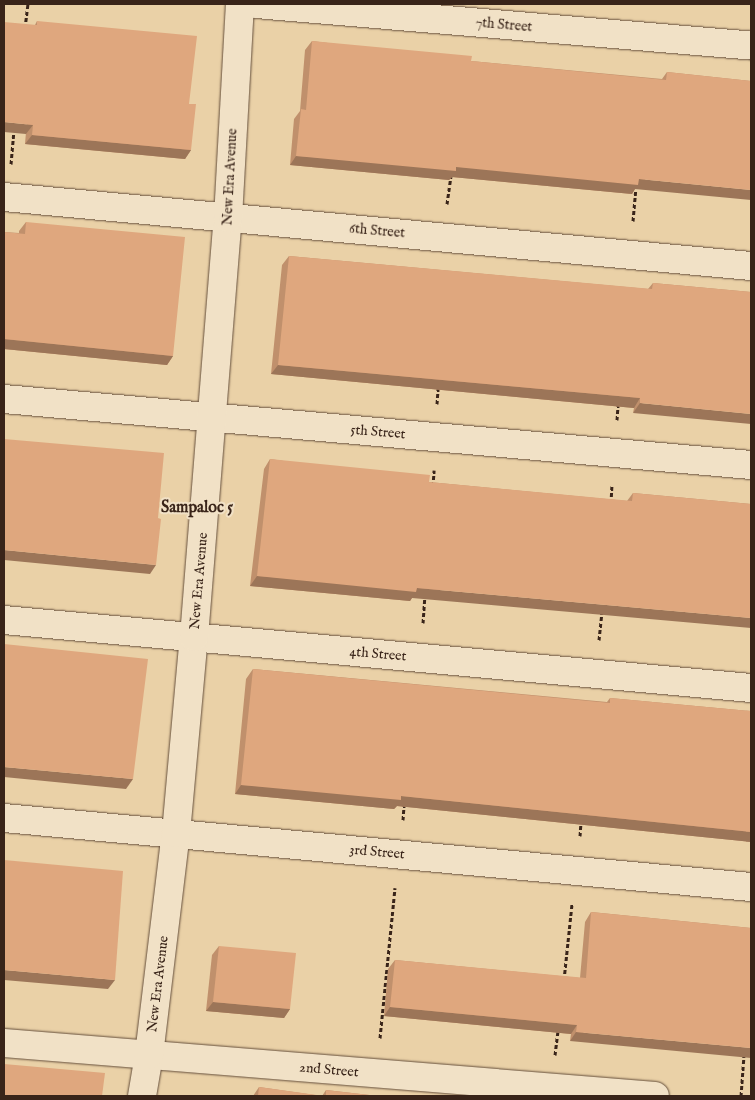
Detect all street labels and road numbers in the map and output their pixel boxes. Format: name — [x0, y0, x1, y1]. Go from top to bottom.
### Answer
street label: 7th Street — [475, 14, 533, 36]
street label: New Era Avenue — [219, 128, 241, 226]
street label: 6th Street — [348, 220, 406, 242]
street label: 5th Street — [350, 421, 406, 443]
street label: New Era Avenue — [186, 532, 212, 630]
street label: 4th Street — [349, 643, 407, 665]
street label: 3rd Street — [349, 841, 405, 863]
street label: New Era Avenue — [144, 935, 172, 1033]
street label: 2nd Street — [299, 1059, 359, 1081]

